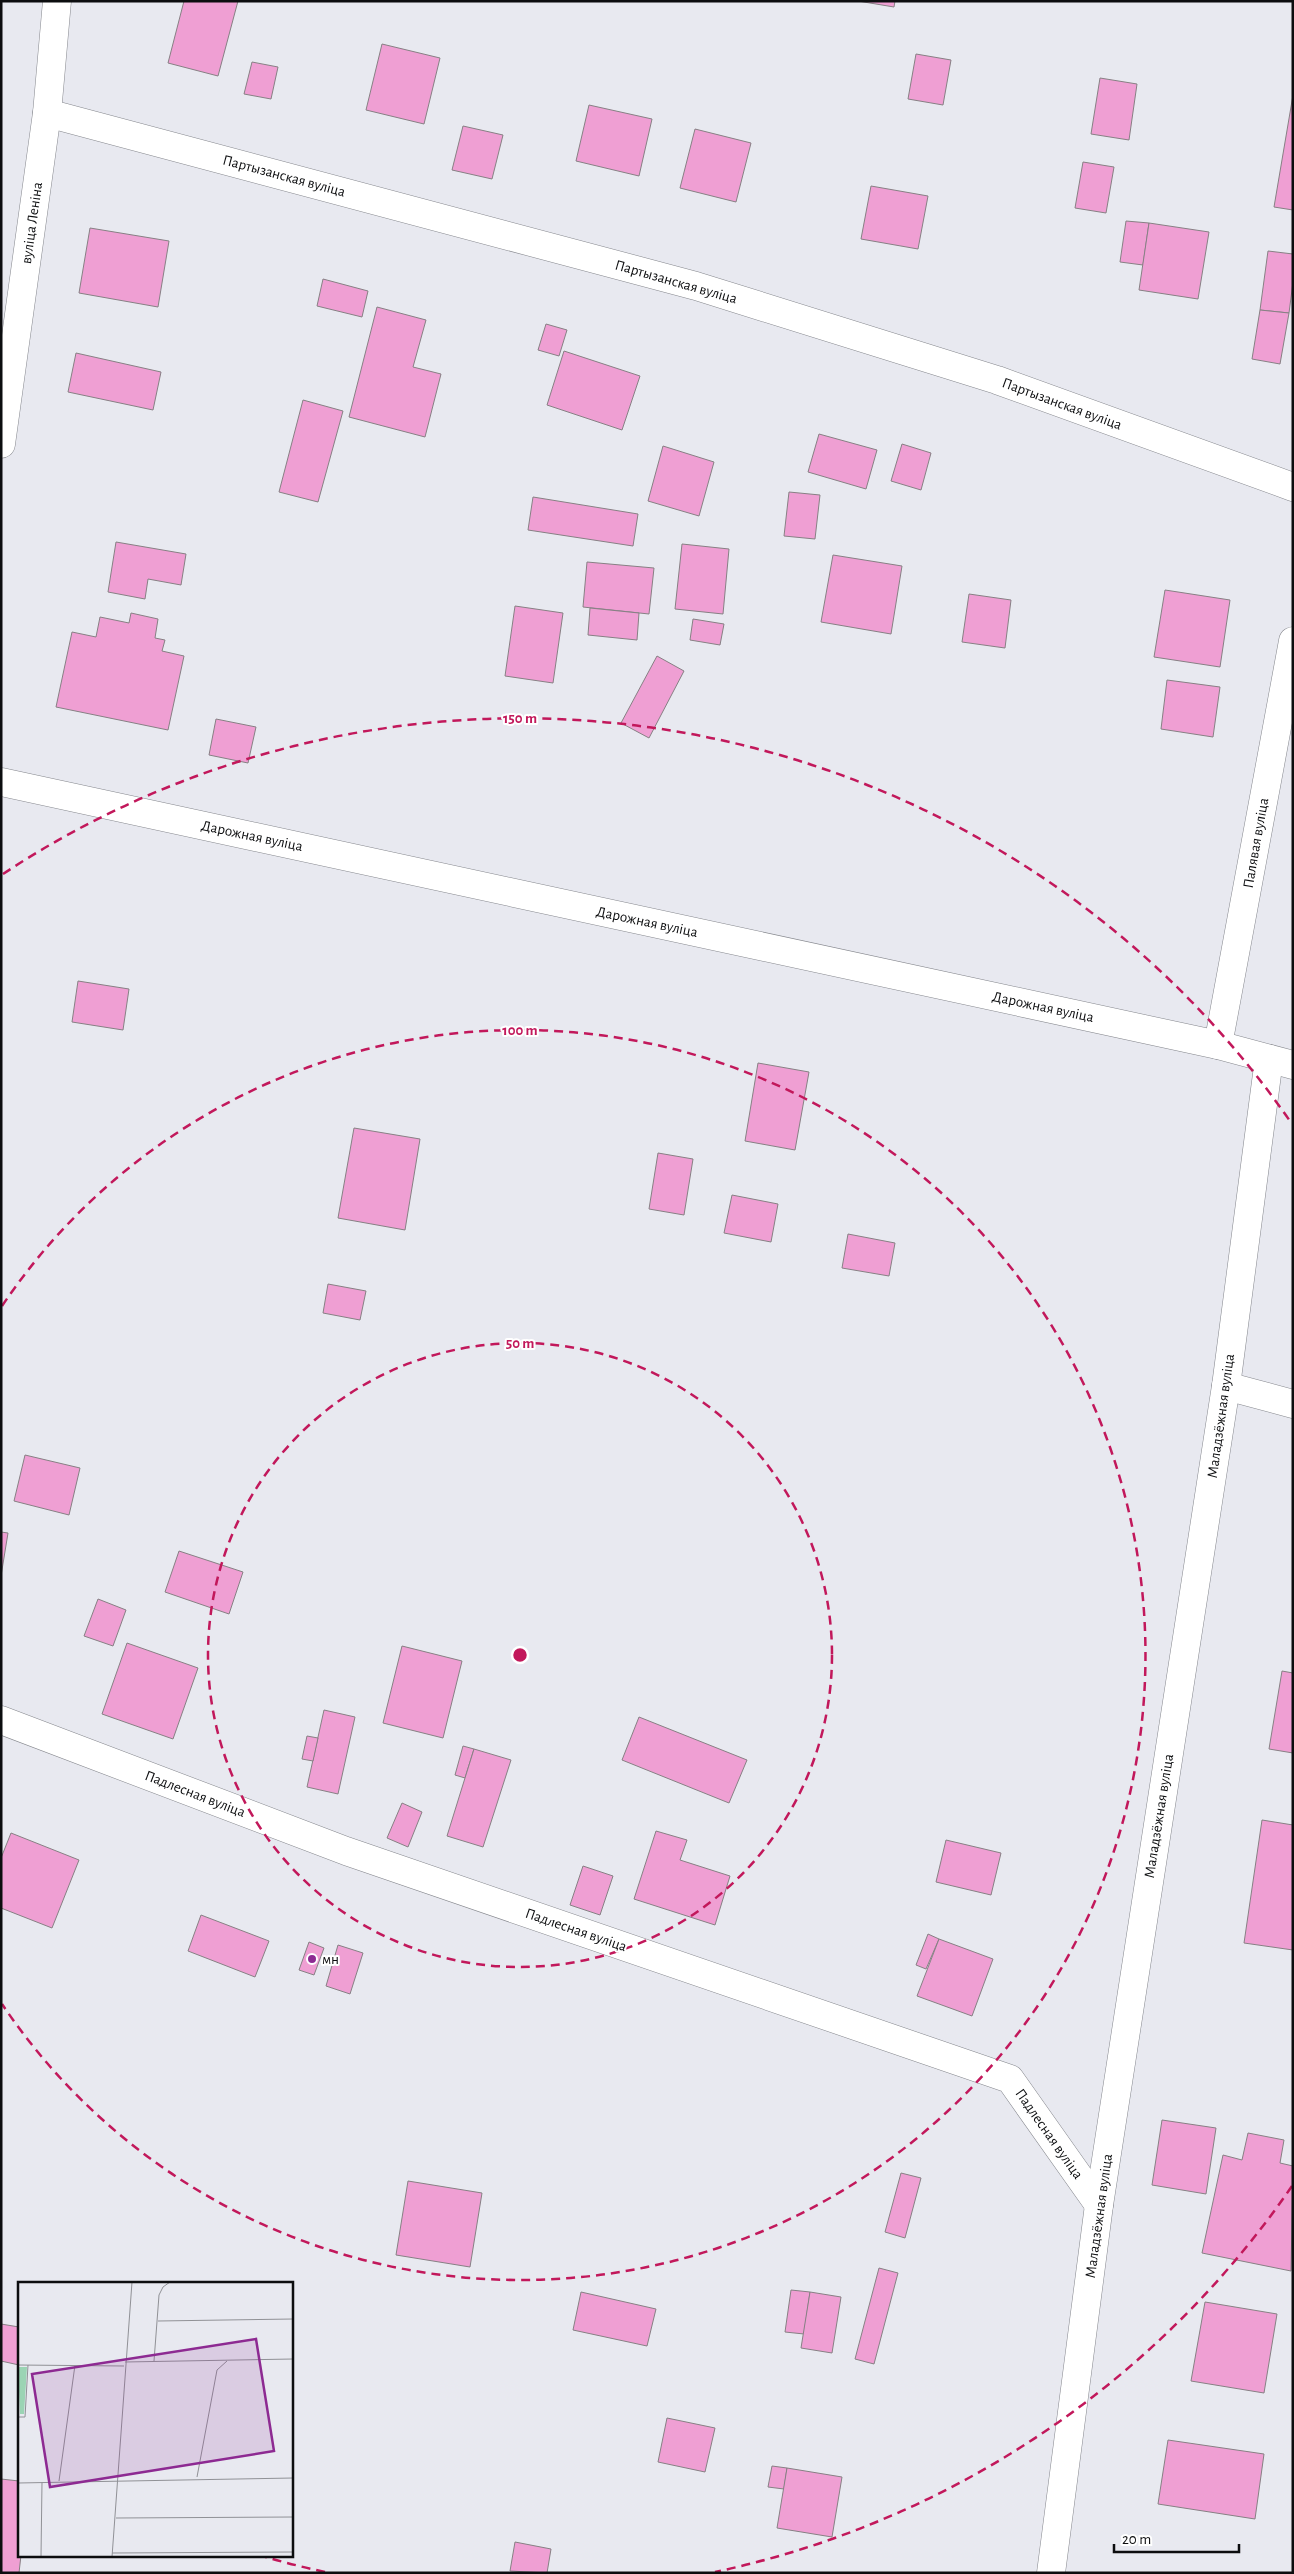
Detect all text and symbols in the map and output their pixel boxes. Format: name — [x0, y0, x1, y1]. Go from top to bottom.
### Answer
street label: Партызанская вуліца — [221, 152, 347, 200]
street label: вуліца Леніна — [19, 181, 45, 265]
street label: Партызанская вуліца — [613, 257, 739, 307]
street label: Партызанская вуліца — [1000, 375, 1124, 433]
text: 150 m — [503, 711, 537, 726]
street label: Палявая вуліца — [1241, 796, 1271, 889]
street label: Дарожная вуліца — [200, 818, 304, 854]
street label: Дарожная вуліца — [595, 904, 699, 940]
street label: Дарожная вуліца — [991, 989, 1095, 1025]
text: 100 m — [502, 1023, 538, 1038]
text: 50 m — [506, 1336, 534, 1351]
street label: Маладзёжная вуліца — [1205, 1353, 1237, 1479]
centre of rings — [511, 1646, 529, 1664]
street label: Маладзёжная вуліца — [1142, 1753, 1176, 1879]
street label: Падлесная вуліца — [143, 1768, 247, 1820]
street label: Падлесная вуліца — [523, 1906, 629, 1954]
place label: мн — [322, 1952, 339, 1967]
marker: мн — [306, 1953, 318, 1965]
street label: Падлесная вуліца — [1012, 2086, 1086, 2182]
street label: Маладзёжная вуліца — [1083, 2153, 1115, 2279]
inset map — [18, 2282, 292, 2556]
scale bar — [1114, 2522, 1239, 2554]
text: 20 m — [1122, 2532, 1151, 2547]

